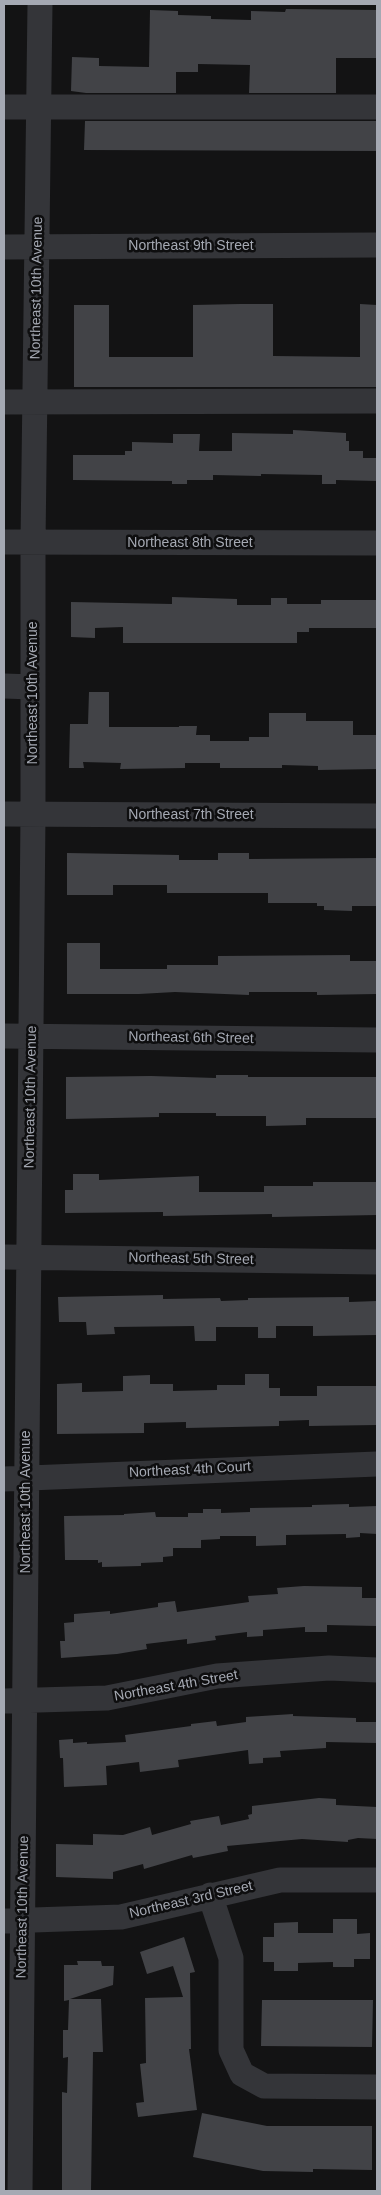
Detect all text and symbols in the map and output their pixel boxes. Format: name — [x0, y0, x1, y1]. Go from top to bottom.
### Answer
street label: Northeast 10th Avenue — [27, 216, 47, 360]
street label: Northeast 9th Street — [128, 238, 254, 254]
street label: Northeast 8th Street — [127, 535, 253, 551]
street label: Northeast 10th Avenue — [25, 622, 41, 764]
street label: Northeast 7th Street — [128, 807, 254, 823]
street label: Northeast 10th Avenue — [21, 1025, 41, 1169]
street label: Northeast 6th Street — [128, 1029, 254, 1047]
street label: Northeast 5th Street — [128, 1250, 254, 1268]
street label: Northeast 10th Avenue — [18, 1431, 34, 1573]
street label: Northeast 4th Court — [129, 1458, 251, 1482]
street label: Northeast 4th Street — [113, 1667, 239, 1705]
street label: Northeast 10th Avenue — [13, 1835, 33, 1979]
street label: Northeast 3rd Street — [128, 1878, 254, 1922]

